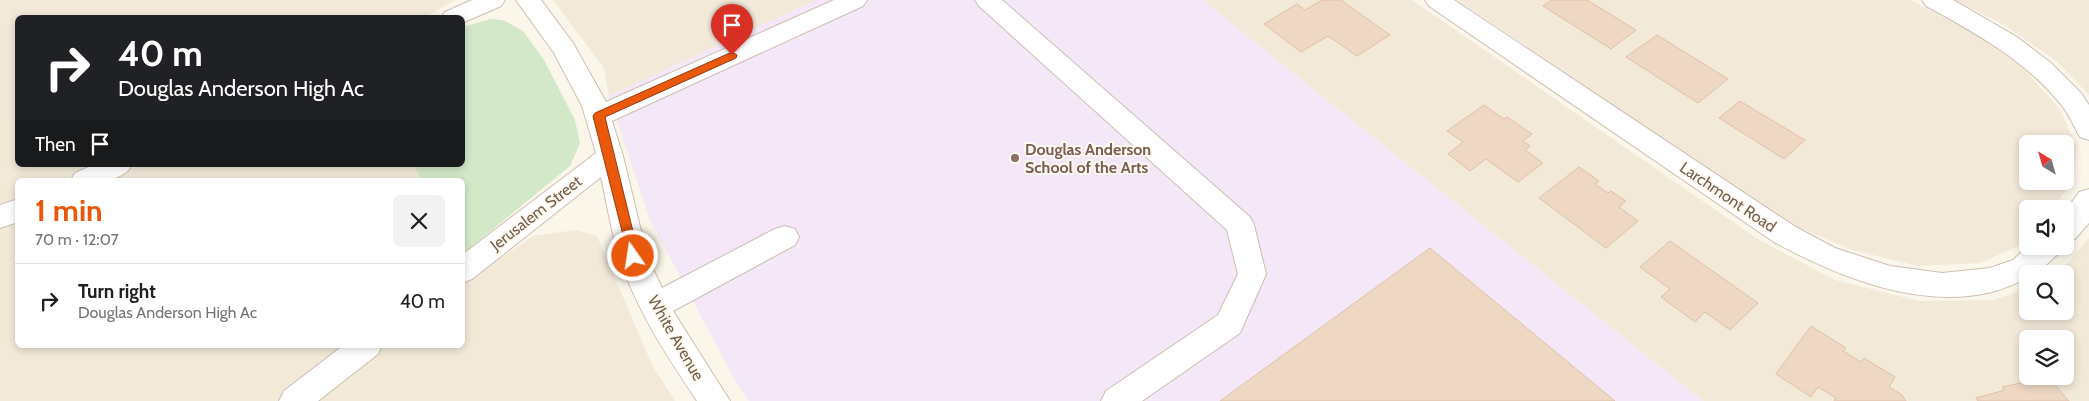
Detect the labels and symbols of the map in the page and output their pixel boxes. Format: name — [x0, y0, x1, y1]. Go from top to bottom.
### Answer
pin — [711, 4, 753, 55]
north arrow — [2019, 135, 2074, 190]
place label: Douglas Anderson School of the Arts — [1025, 140, 1151, 177]
marker: Douglas Anderson School of the Arts — [1009, 152, 1021, 164]
street label: Larchmont Road — [1676, 158, 1780, 236]
street label: Jerusalem Street — [486, 171, 586, 255]
position arrow — [606, 229, 658, 281]
street label: White Avenue — [644, 292, 708, 384]

